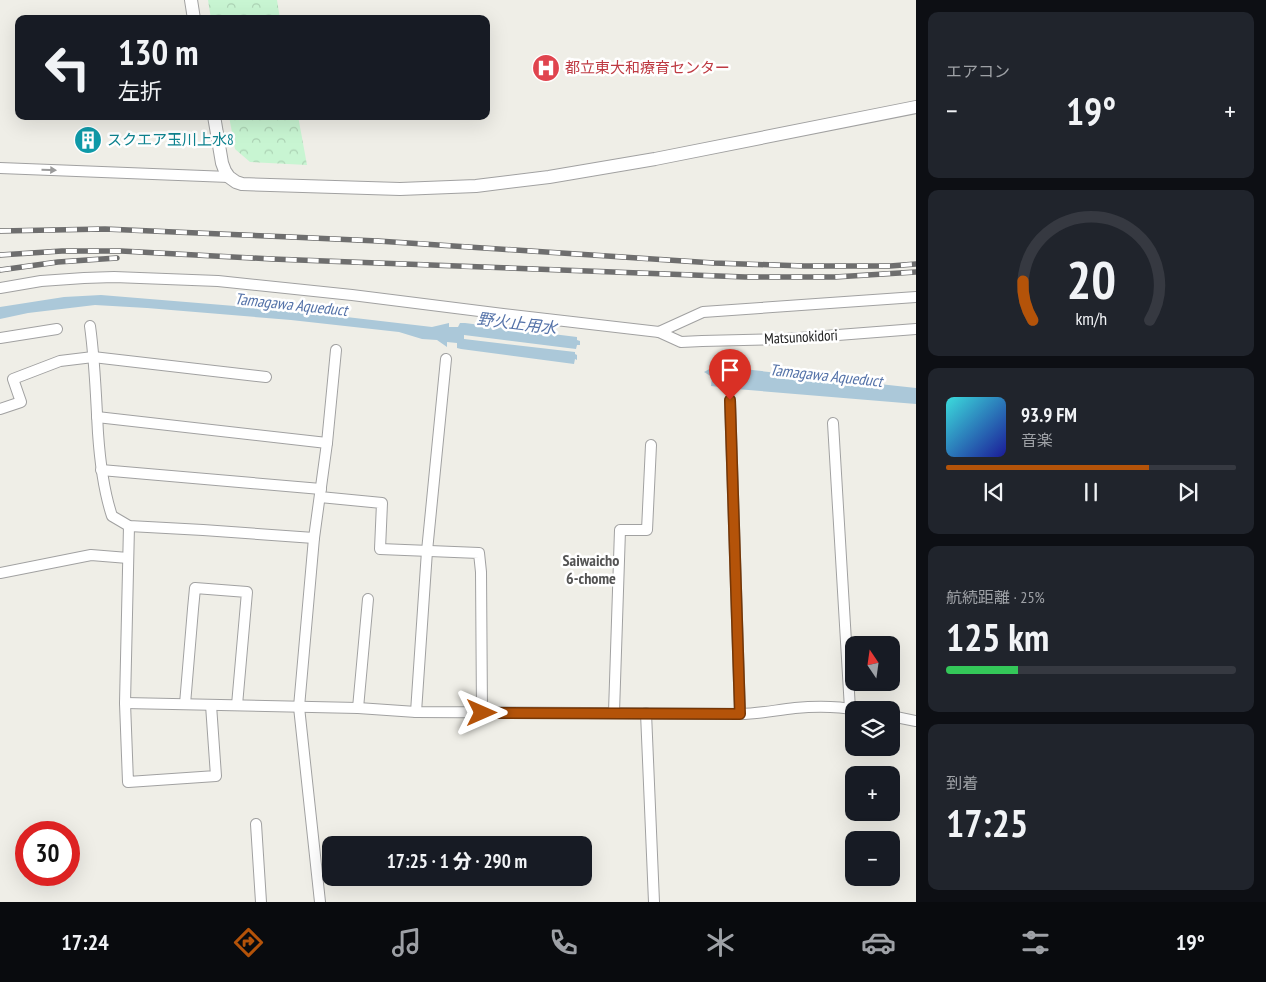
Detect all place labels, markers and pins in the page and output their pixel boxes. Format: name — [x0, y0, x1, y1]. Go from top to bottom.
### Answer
hospital icon: 都立東大和療育センター — [531, 53, 561, 83]
place label: 都立東大和療育センター — [565, 58, 730, 77]
building icon: スクエア玉川上水8 — [73, 125, 103, 155]
place label: スクエア玉川上水8 — [107, 130, 234, 149]
pin — [709, 349, 751, 400]

